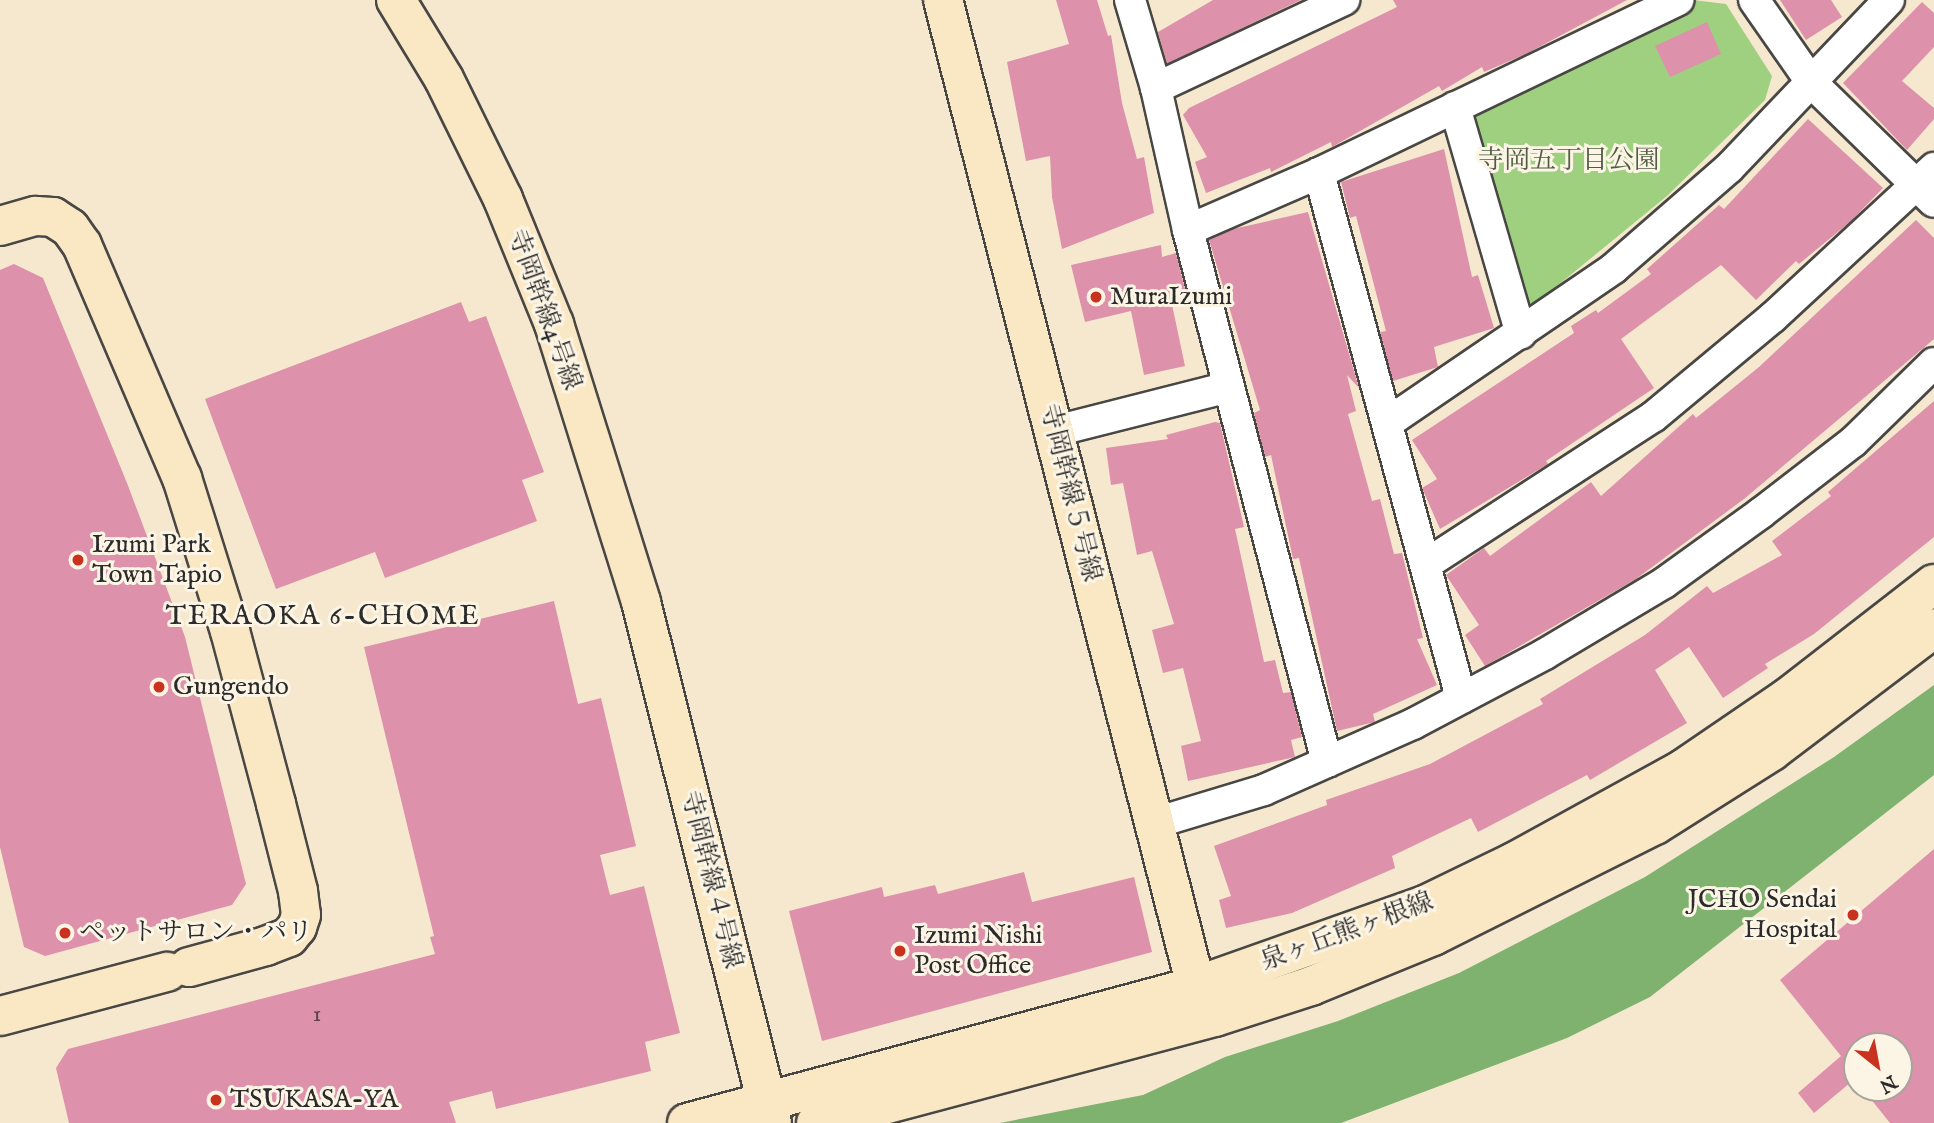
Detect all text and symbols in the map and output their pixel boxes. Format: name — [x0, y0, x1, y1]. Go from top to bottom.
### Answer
park label: 寺岡五丁目公園 — [1478, 145, 1660, 177]
street label: 寺岡幹線4号線 — [500, 225, 588, 395]
place label: MuraIzumi — [1110, 281, 1232, 313]
marker: MuraIzumi — [1088, 289, 1104, 305]
street label: 寺岡幹線５号線 — [1033, 401, 1107, 585]
place label: Izumi Park Town Tapio — [92, 529, 222, 590]
marker: Izumi Park Town Tapio — [70, 552, 86, 568]
district label: TERAOKA 6-CHOME — [167, 600, 479, 634]
place label: Gungendo — [173, 671, 289, 703]
marker: Gungendo — [151, 679, 167, 695]
street label: 寺岡幹線４号線 — [674, 788, 748, 972]
place label: JCHO Sendai Hospital — [1688, 884, 1837, 946]
street label: 泉ヶ丘熊ヶ根線 — [1256, 886, 1438, 978]
marker: JCHO Sendai Hospital — [1843, 905, 1863, 925]
place label: ペットサロン・パリ — [79, 917, 313, 949]
place label: Izumi Nishi Post Office — [914, 920, 1043, 982]
marker: ペットサロン・パリ — [57, 925, 73, 941]
marker: Izumi Nishi Post Office — [892, 943, 908, 959]
house number: 1 — [313, 1001, 321, 1029]
north arrow — [1843, 1032, 1913, 1102]
text: N — [1875, 1069, 1901, 1098]
place label: TSUKASA-YA — [230, 1084, 398, 1116]
marker: TSUKASA-YA — [208, 1092, 224, 1108]

